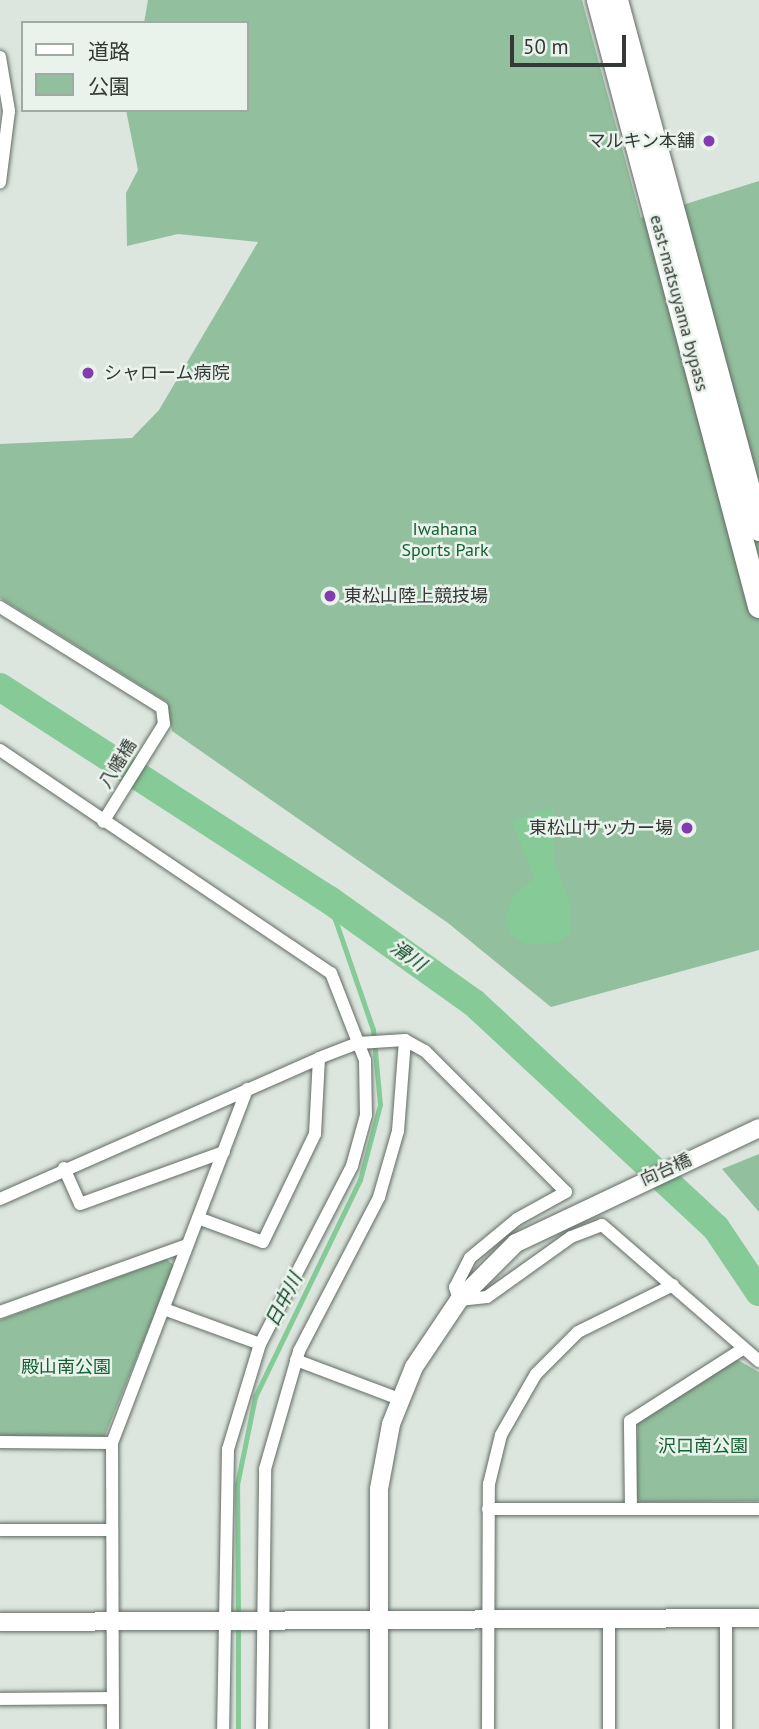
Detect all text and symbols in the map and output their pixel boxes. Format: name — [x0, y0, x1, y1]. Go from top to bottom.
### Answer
legend — [21, 21, 248, 112]
scale bar — [514, 21, 630, 65]
text: 50 m — [523, 33, 569, 60]
text: 道路 — [88, 38, 130, 65]
text: 公園 — [88, 73, 130, 100]
place label: マルキン本舗 — [587, 130, 695, 152]
marker: マルキン本舗 — [701, 133, 717, 149]
street label: east-matsuyama bypass — [645, 212, 713, 394]
place label: シャローム病院 — [104, 362, 230, 384]
marker: シャローム病院 — [78, 363, 98, 383]
park label: Iwahana Sports Park — [401, 519, 489, 562]
place label: 東松山陸上競技場 — [344, 585, 488, 607]
marker: 東松山陸上競技場 — [322, 588, 338, 604]
street label: 八幡橋 — [95, 735, 141, 793]
place label: 東松山サッカー場 — [529, 817, 673, 839]
marker: 東松山サッカー場 — [679, 820, 695, 836]
water label: 滑川 — [386, 936, 430, 976]
street label: 向台橋 — [637, 1149, 695, 1191]
water label: 日中川 — [261, 1269, 307, 1331]
park label: 殿山南公園 — [21, 1356, 111, 1378]
park label: 沢口南公園 — [658, 1435, 748, 1457]

